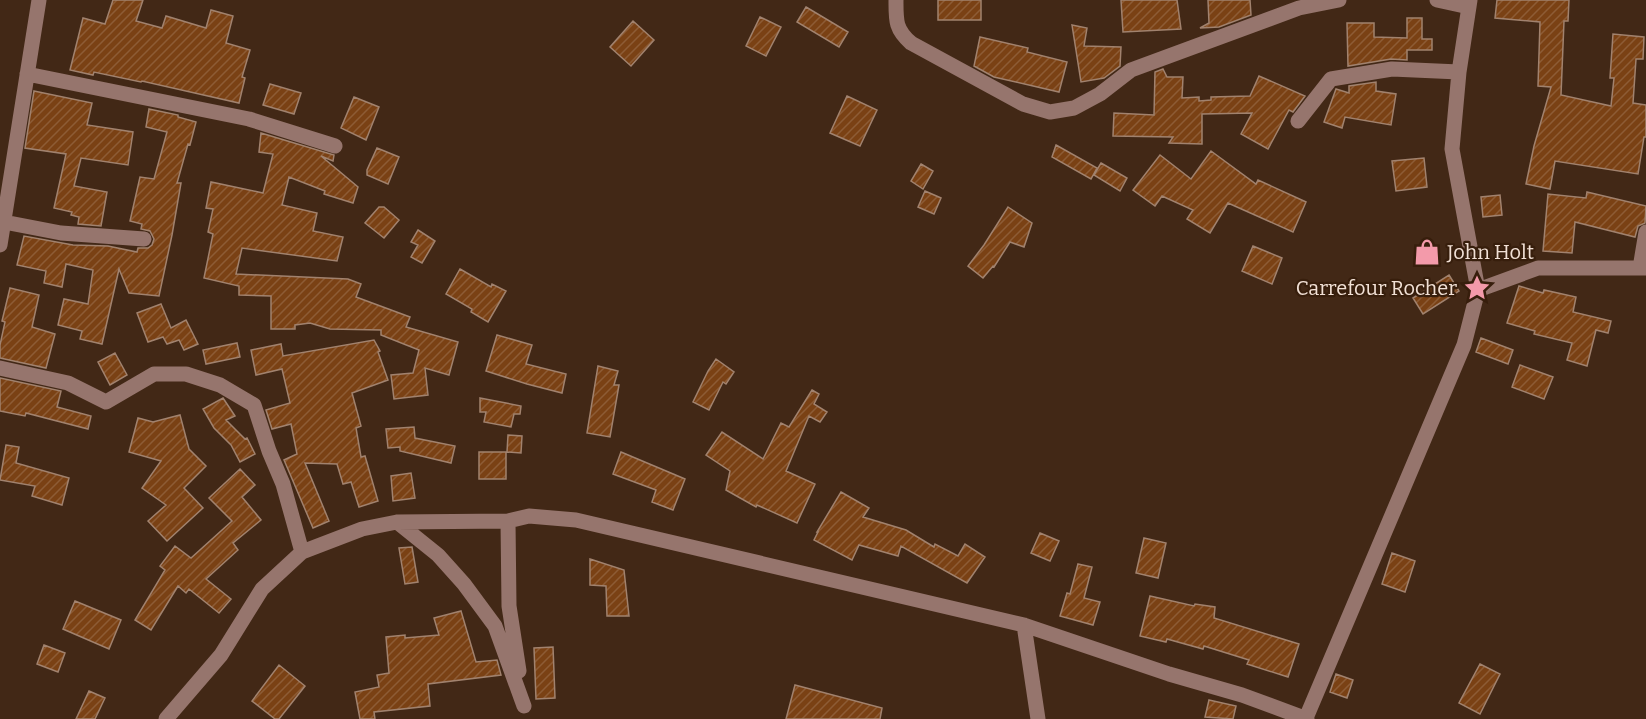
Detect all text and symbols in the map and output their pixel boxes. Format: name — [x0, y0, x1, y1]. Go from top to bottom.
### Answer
shop icon: John Holt — [1412, 237, 1442, 267]
place label: John Holt — [1446, 240, 1534, 264]
place icon: Carrefour Rocher — [1462, 273, 1492, 303]
place label: Carrefour Rocher — [1296, 276, 1457, 300]

